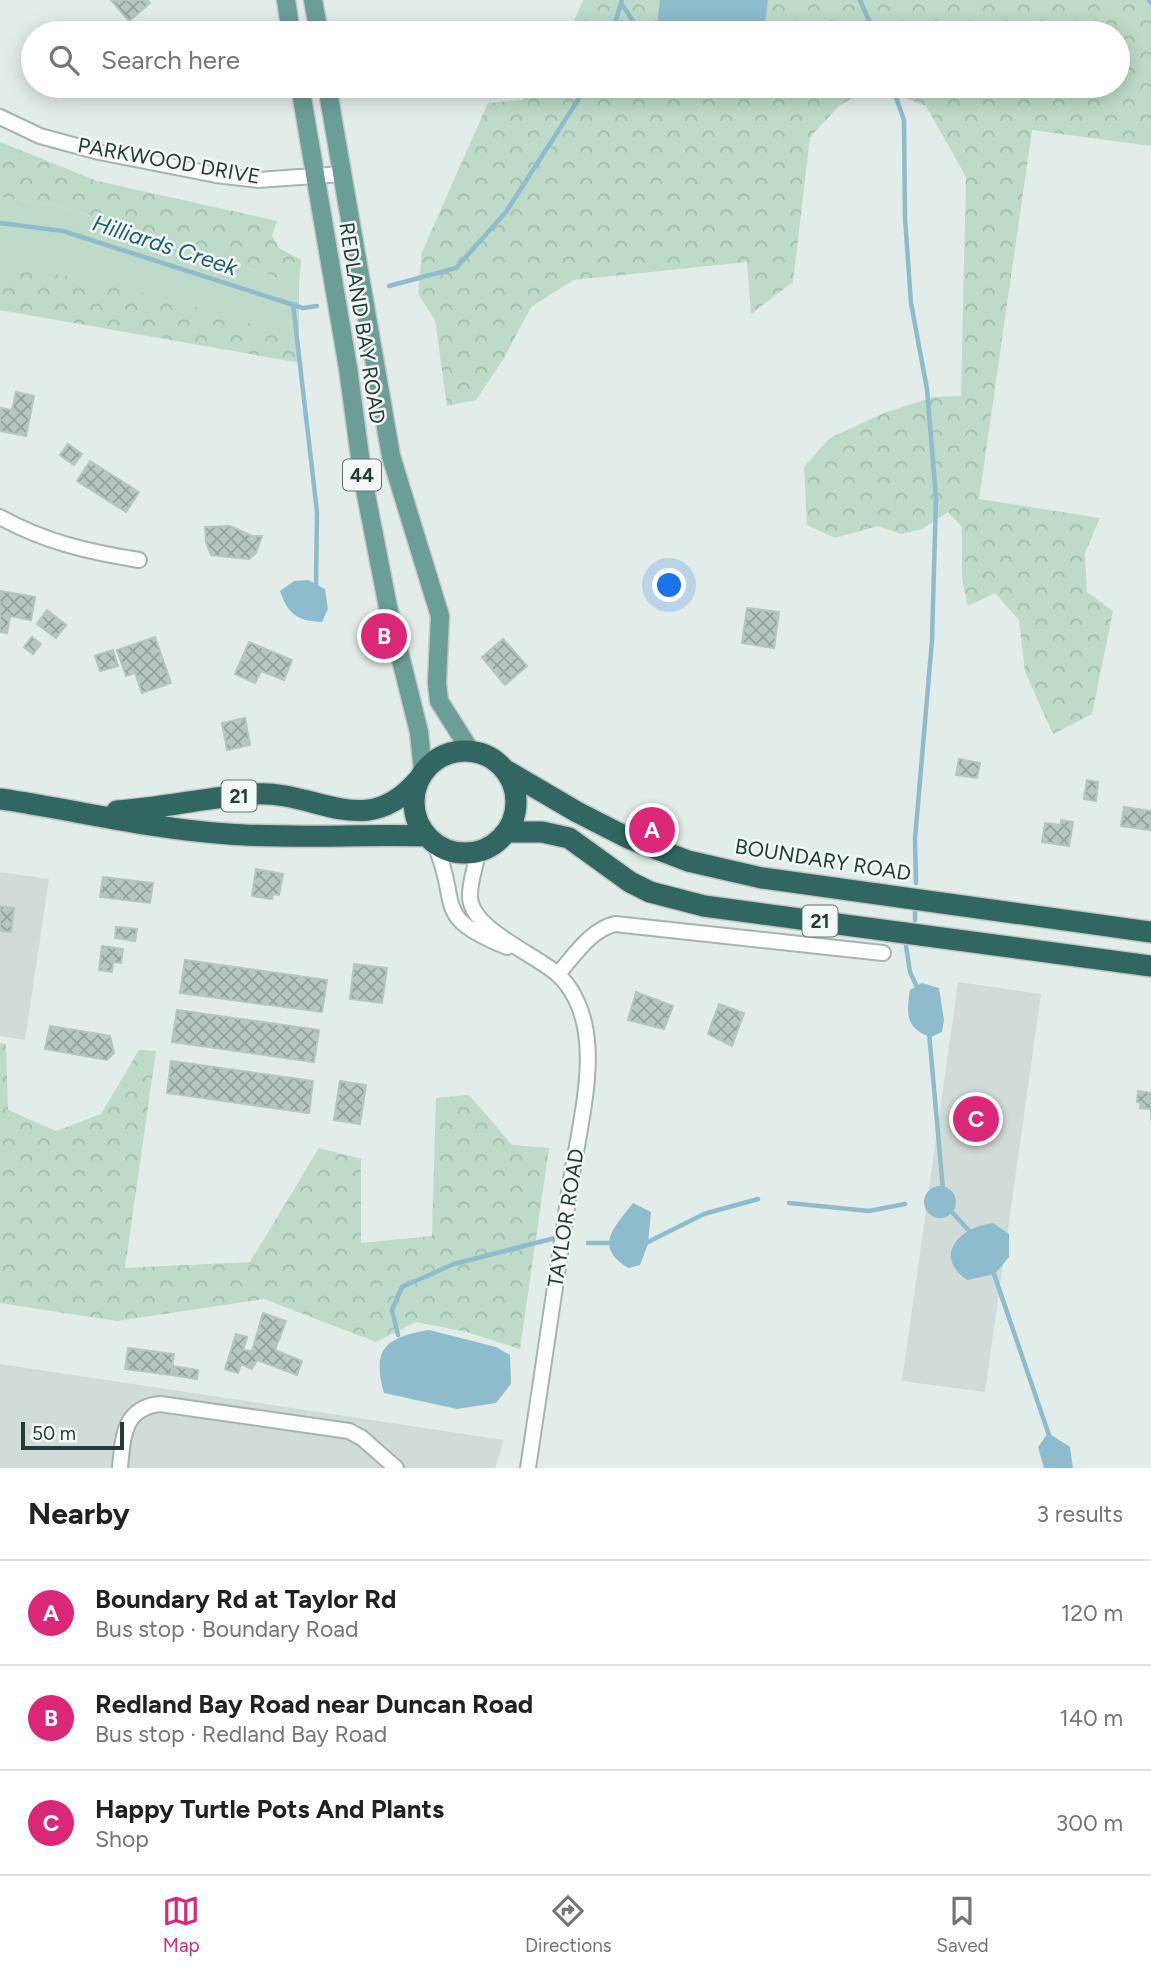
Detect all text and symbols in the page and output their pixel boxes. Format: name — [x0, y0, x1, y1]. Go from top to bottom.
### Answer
search box — [21, 21, 1130, 98]
icon: search — [45, 41, 83, 79]
text: Search here — [101, 44, 240, 76]
street label: PARKWOOD DRIVE — [76, 132, 262, 189]
water label: Hilliards Creek — [89, 208, 242, 282]
street label: REDLAND BAY ROAD — [334, 220, 391, 426]
road number: 44 — [343, 460, 381, 490]
your location — [652, 568, 686, 602]
pin: B — [361, 610, 407, 662]
road number: 21 — [222, 780, 256, 811]
pin: A — [629, 804, 675, 856]
street label: BOUNDARY ROAD — [733, 833, 913, 886]
road number: 21 — [802, 906, 838, 937]
pin: C — [953, 1093, 999, 1145]
street label: TAYLOR ROAD — [542, 1147, 589, 1289]
scale bar — [21, 1419, 124, 1451]
text: 50 m — [32, 1422, 76, 1445]
text: Nearby — [28, 1495, 130, 1532]
text: 3 results — [1036, 1500, 1123, 1528]
text: Boundary Rd at Taylor Rd — [95, 1583, 397, 1615]
text: A — [43, 1599, 59, 1627]
text: 120 m — [1061, 1599, 1123, 1627]
text: Bus stop · Boundary Road — [95, 1615, 359, 1643]
text: Redland Bay Road near Duncan Road — [95, 1688, 533, 1720]
text: B — [44, 1704, 58, 1732]
text: 140 m — [1059, 1704, 1123, 1732]
text: Bus stop · Redland Bay Road — [95, 1720, 387, 1748]
text: Happy Turtle Pots And Plants — [95, 1793, 444, 1825]
text: C — [43, 1809, 59, 1837]
text: 300 m — [1056, 1809, 1123, 1837]
text: Shop — [95, 1825, 149, 1853]
tab: Map — [162, 1892, 200, 1957]
tab: Directions — [525, 1892, 612, 1957]
tab: Saved — [936, 1892, 989, 1957]

